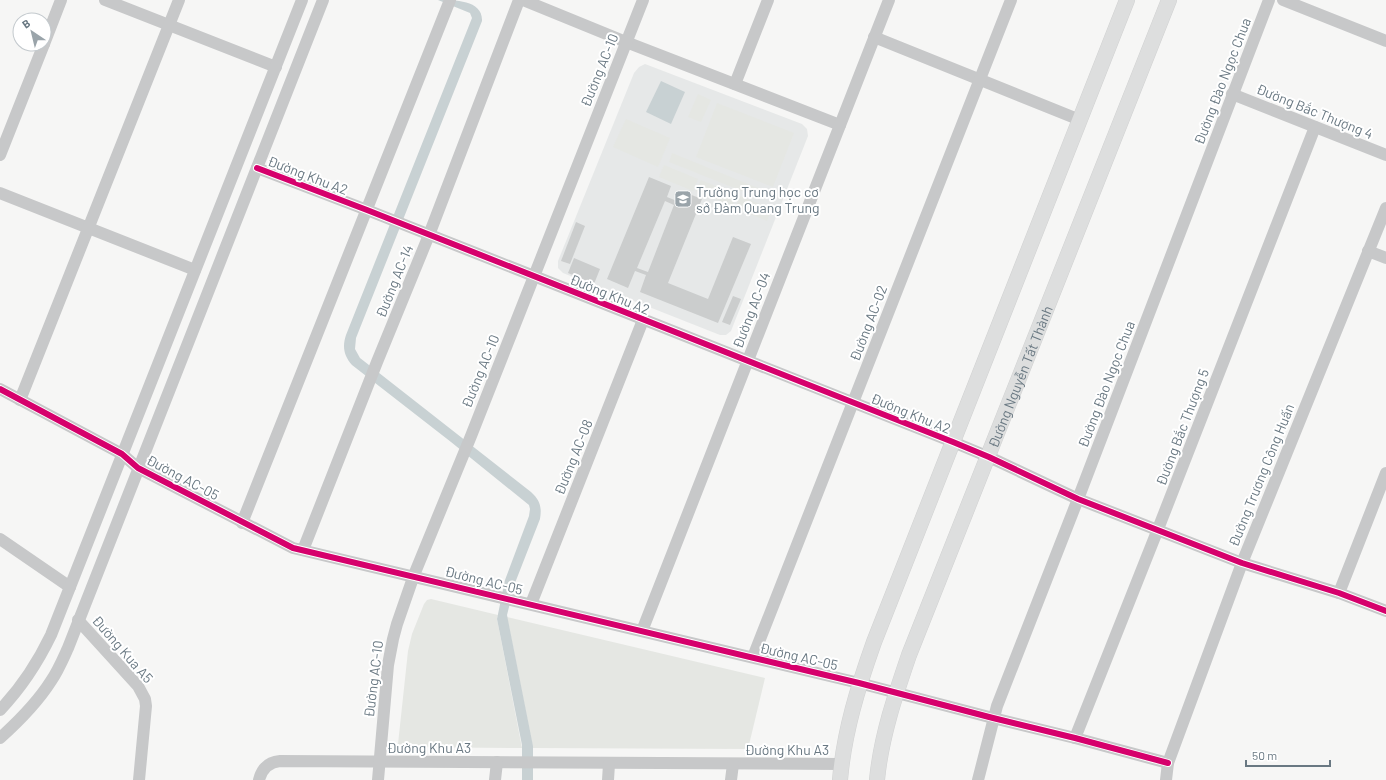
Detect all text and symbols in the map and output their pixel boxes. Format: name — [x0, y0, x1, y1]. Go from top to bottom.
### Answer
north arrow — [12, 12, 52, 52]
street label: Đường Đào Ngọc Chua — [1190, 15, 1254, 147]
text: B — [19, 16, 33, 31]
street label: Đường AC-10 — [577, 31, 621, 109]
street label: Đường Bắc Thượng 4 — [1254, 80, 1376, 142]
street label: Đường Khu A2 — [265, 152, 351, 198]
place label: Trường Trung học cơ sở Đàm Quang Trung — [696, 183, 819, 216]
school or university icon: Trường Trung học cơ sở Đàm Quang Trung — [673, 189, 693, 209]
street label: Đường AC-14 — [372, 242, 416, 320]
street label: Đường Khu A2 — [568, 270, 652, 318]
street label: Đường AC-04 — [729, 270, 773, 350]
street label: Đường AC-02 — [846, 283, 890, 363]
street label: Đường Nguyễn Tất Thành — [984, 303, 1055, 450]
street label: Đường Đào Ngọc Chua — [1074, 318, 1138, 450]
street label: Đường AC-10 — [458, 332, 502, 410]
street label: Đường Bắc Thượng 5 — [1152, 366, 1212, 488]
street label: Đường Khu A2 — [869, 389, 953, 437]
street label: Đường Trương Công Huấn — [1225, 401, 1297, 549]
street label: Đường AC-08 — [550, 417, 596, 497]
street label: Đường AC-05 — [144, 451, 222, 503]
street label: Đường AC-05 — [443, 562, 525, 598]
street label: Đường Kua A5 — [89, 612, 157, 686]
street label: Đường AC-05 — [758, 639, 840, 673]
street label: Đường AC-10 — [360, 640, 386, 718]
street label: Đường Khu A3 — [387, 739, 471, 756]
street label: Đường Khu A3 — [745, 741, 829, 758]
scale bar — [1246, 742, 1330, 768]
text: 50 m — [1252, 748, 1277, 762]

